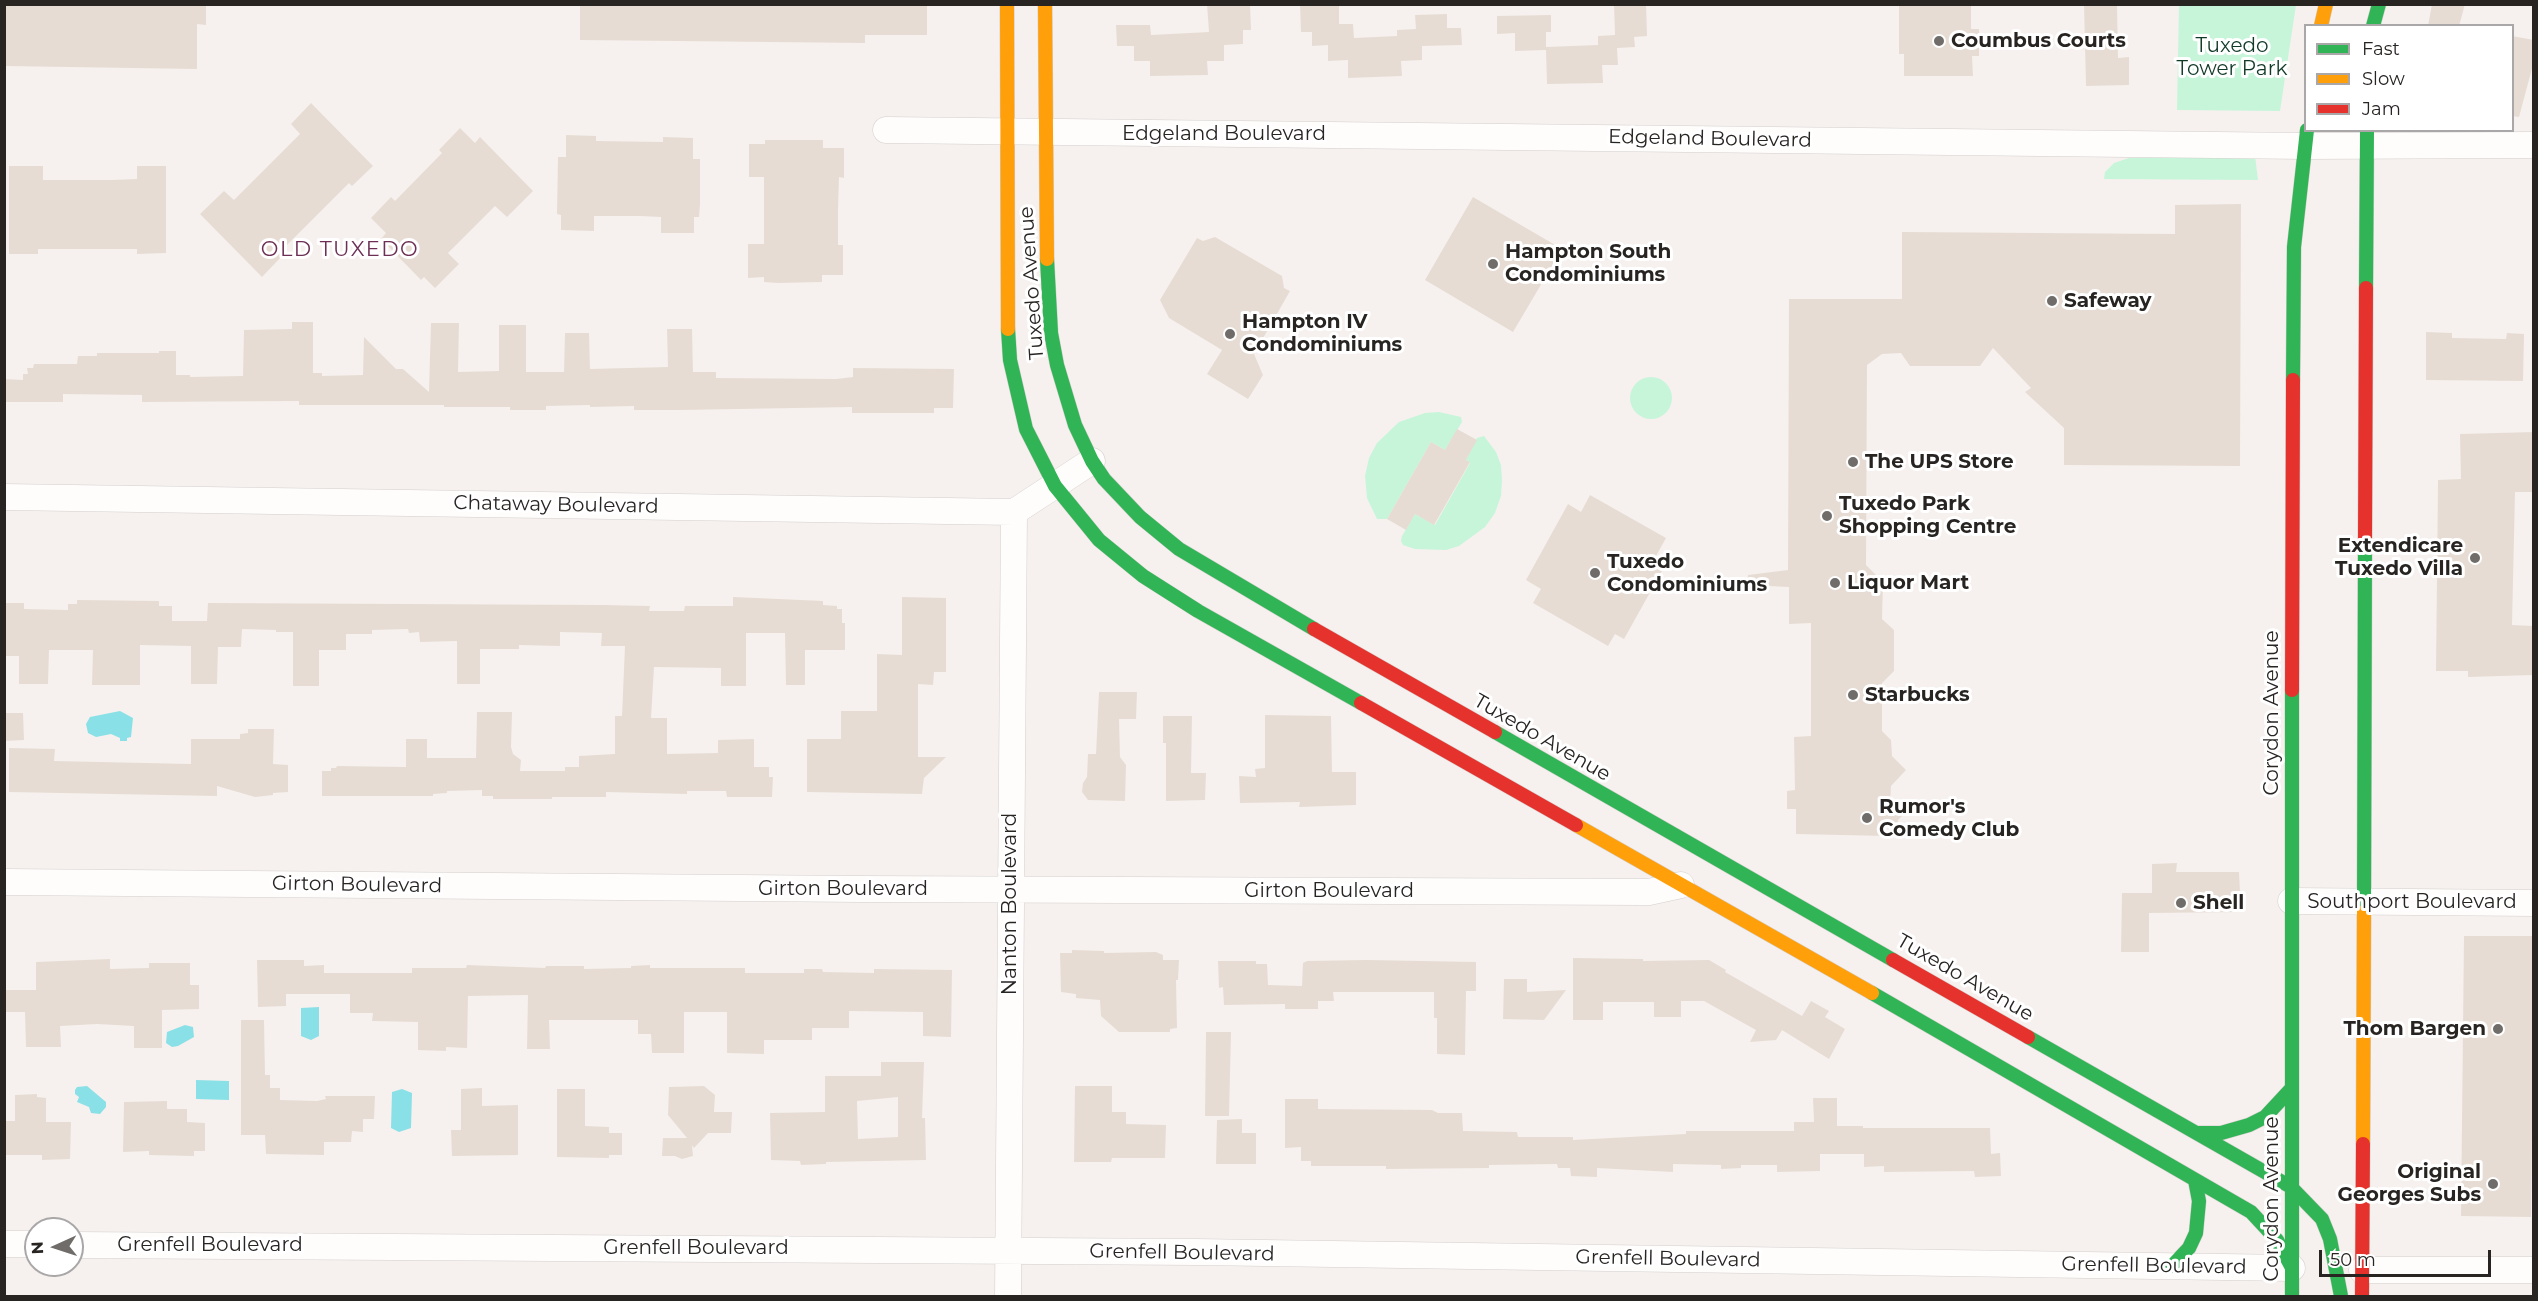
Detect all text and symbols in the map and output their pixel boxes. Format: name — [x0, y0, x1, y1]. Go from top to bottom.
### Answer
legend — [2304, 24, 2514, 132]
place label: Coumbus Courts — [1951, 29, 2126, 53]
marker: Coumbus Courts — [1932, 34, 1946, 48]
park label: Tuxedo Tower Park — [2177, 34, 2287, 81]
text: Fast — [2362, 38, 2400, 60]
text: Slow — [2362, 68, 2405, 90]
text: Jam — [2362, 98, 2401, 120]
street label: Edgeland Boulevard — [1122, 122, 1326, 146]
street label: Edgeland Boulevard — [1608, 125, 1812, 153]
street label: Tuxedo Avenue — [1015, 205, 1049, 361]
district label: OLD TUXEDO — [261, 237, 419, 263]
place label: Hampton South Condominiums — [1505, 240, 1671, 287]
marker: Hampton South Condominiums — [1486, 257, 1500, 271]
place label: Safeway — [2064, 289, 2152, 313]
marker: Safeway — [2045, 294, 2059, 308]
place label: Hampton IV Condominiums — [1242, 310, 1402, 357]
marker: Hampton IV Condominiums — [1223, 327, 1237, 341]
place label: The UPS Store — [1865, 450, 2014, 474]
marker: The UPS Store — [1846, 455, 1860, 469]
street label: Chataway Boulevard — [453, 491, 659, 519]
place label: Tuxedo Park Shopping Centre — [1839, 492, 2016, 539]
marker: Tuxedo Park Shopping Centre — [1820, 509, 1834, 523]
place label: Extendicare Tuxedo Villa — [2335, 534, 2463, 581]
place label: Tuxedo Condominiums — [1607, 550, 1767, 597]
marker: Extendicare Tuxedo Villa — [2468, 551, 2482, 565]
marker: Tuxedo Condominiums — [1588, 566, 1602, 580]
place label: Liquor Mart — [1847, 571, 1969, 595]
marker: Liquor Mart — [1828, 576, 1842, 590]
street label: Corydon Avenue — [2260, 630, 2284, 796]
place label: Starbucks — [1865, 683, 1970, 707]
marker: Starbucks — [1846, 688, 1860, 702]
street label: Tuxedo Avenue — [1469, 689, 1615, 787]
place label: Rumor's Comedy Club — [1879, 795, 2019, 842]
marker: Rumor's Comedy Club — [1860, 811, 1874, 825]
street label: Nanton Boulevard — [998, 813, 1022, 995]
street label: Girton Boulevard — [272, 872, 442, 898]
street label: Girton Boulevard — [758, 877, 928, 901]
street label: Girton Boulevard — [1244, 879, 1414, 903]
street label: Southport Boulevard — [2307, 890, 2517, 914]
place label: Shell — [2193, 891, 2244, 915]
marker: Shell — [2174, 896, 2188, 910]
street label: Tuxedo Avenue — [1892, 929, 2038, 1027]
place label: Thom Bargen — [2343, 1017, 2486, 1041]
marker: Thom Bargen — [2491, 1022, 2505, 1036]
street label: Corydon Avenue — [2260, 1116, 2284, 1282]
place label: Original Georges Subs — [2338, 1160, 2481, 1207]
marker: Original Georges Subs — [2486, 1177, 2500, 1191]
north arrow — [24, 1217, 84, 1277]
street label: Grenfell Boulevard — [117, 1233, 303, 1257]
street label: Grenfell Boulevard — [603, 1236, 789, 1260]
scale bar — [2322, 1238, 2494, 1276]
street label: Grenfell Boulevard — [1089, 1239, 1275, 1267]
text: N — [28, 1241, 47, 1255]
street label: Grenfell Boulevard — [1575, 1245, 1761, 1273]
text: 50 m — [2330, 1249, 2376, 1271]
street label: Grenfell Boulevard — [2061, 1252, 2247, 1280]

